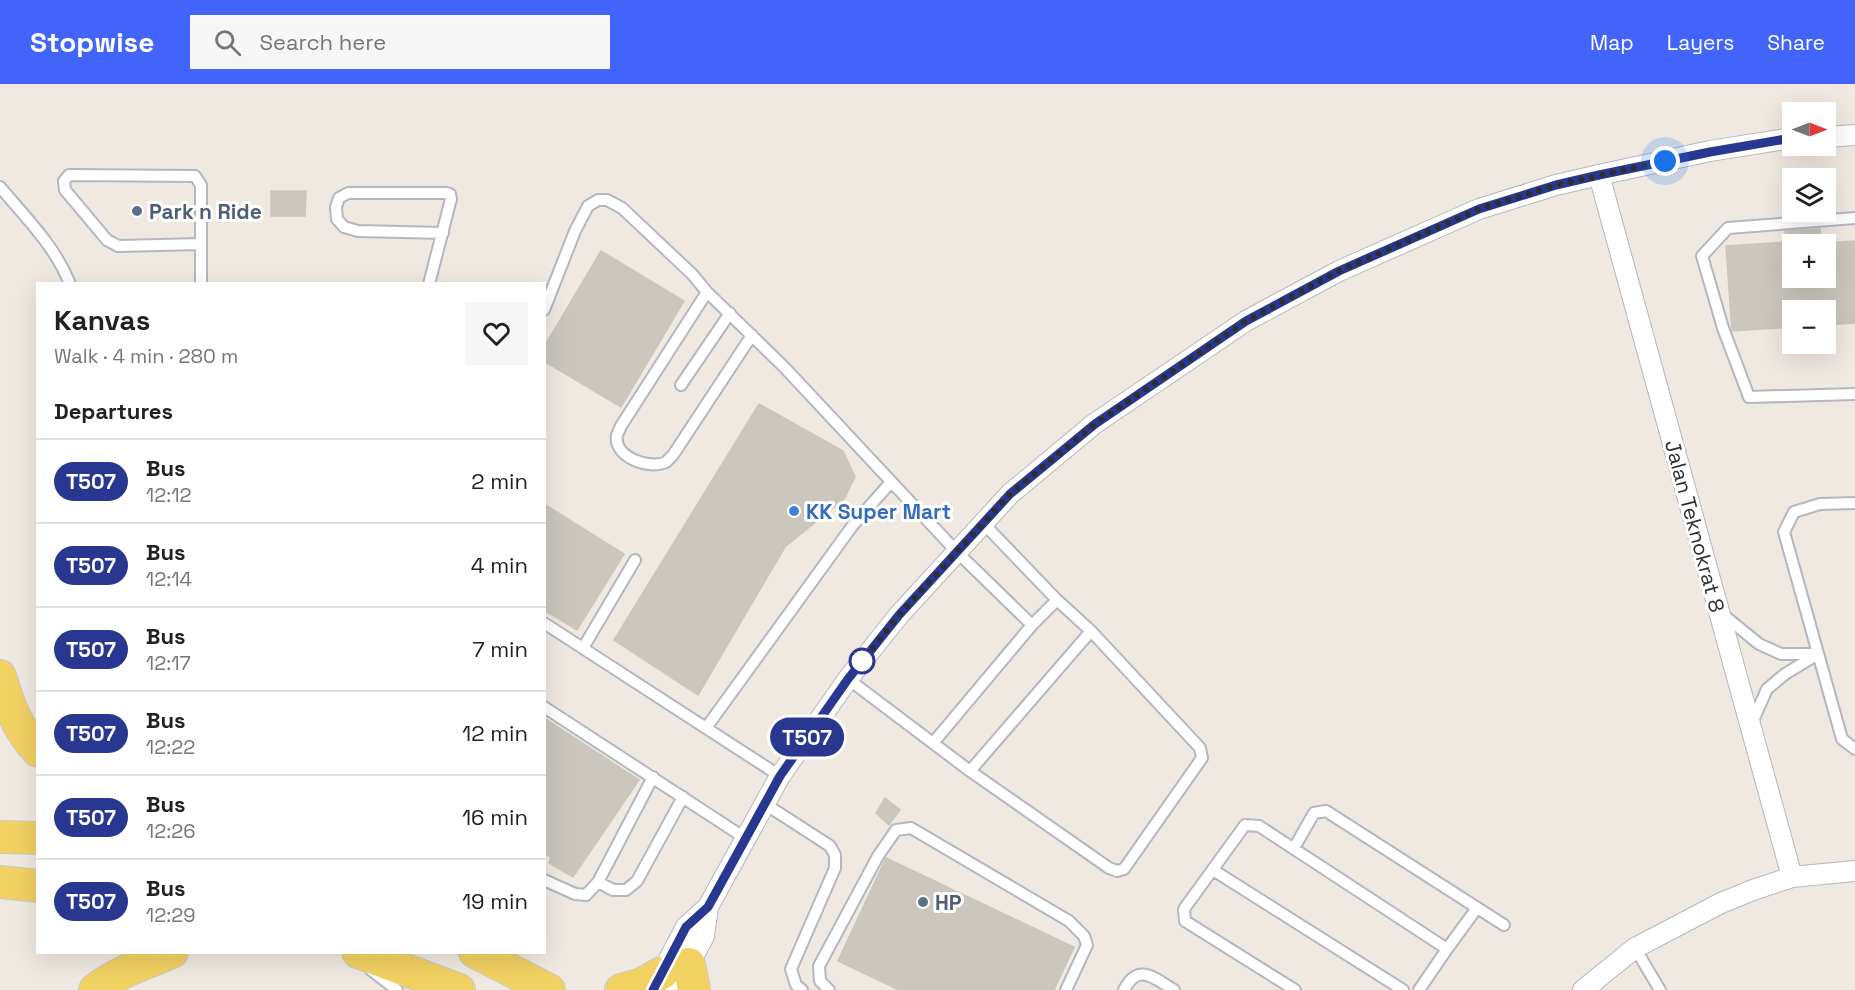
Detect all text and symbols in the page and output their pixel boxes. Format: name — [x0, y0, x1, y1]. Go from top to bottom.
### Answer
search box — [190, 15, 610, 69]
text: Stopwise — [30, 24, 154, 60]
icon: search — [211, 26, 244, 59]
text: Search here — [259, 28, 386, 56]
text: Map — [1590, 29, 1634, 56]
text: Layers — [1667, 29, 1734, 56]
text: Share — [1767, 29, 1825, 56]
north arrow — [1782, 102, 1836, 156]
map controls — [1782, 102, 1836, 354]
your location — [1650, 146, 1680, 176]
button: layers — [1782, 168, 1836, 222]
place label: Park n Ride — [149, 198, 262, 225]
marker: Park n Ride — [130, 204, 144, 218]
button: + — [1782, 234, 1836, 288]
button: − — [1782, 300, 1836, 354]
text: Kanvas — [54, 302, 150, 338]
button: heart — [465, 302, 528, 365]
text: Walk · 4 min · 280 m — [54, 343, 238, 369]
text: Departures — [54, 397, 173, 425]
street label: Jalan Teknokrat 8 — [1659, 437, 1731, 615]
text: Bus — [146, 454, 185, 482]
text: 2 min — [471, 467, 528, 495]
text: T507 — [66, 468, 116, 495]
text: 12:12 — [146, 482, 192, 508]
place label: KK Super Mart — [806, 498, 951, 525]
marker: KK Super Mart — [787, 504, 801, 518]
text: Bus — [146, 538, 185, 566]
text: 4 min — [471, 551, 528, 579]
text: T507 — [66, 552, 116, 579]
text: 12:14 — [146, 566, 192, 592]
text: Bus — [146, 622, 185, 650]
text: 7 min — [472, 635, 528, 663]
text: T507 — [66, 636, 116, 663]
unlabelled marker — [849, 648, 875, 674]
text: 12:17 — [146, 650, 191, 676]
text: Bus — [146, 706, 185, 734]
line badge: T507 — [765, 718, 849, 756]
text: 12 min — [462, 719, 528, 747]
text: T507 — [66, 720, 116, 747]
text: T507 — [782, 724, 832, 751]
text: 12:22 — [146, 734, 195, 760]
text: Bus — [146, 790, 185, 818]
text: 16 min — [462, 803, 528, 831]
text: T507 — [66, 804, 116, 831]
text: 12:26 — [146, 818, 196, 844]
text: Bus — [146, 874, 185, 902]
text: 19 min — [462, 887, 528, 915]
text: T507 — [66, 888, 116, 915]
place label: HP — [935, 889, 962, 916]
marker: HP — [916, 895, 930, 909]
text: 12:29 — [146, 902, 196, 928]

